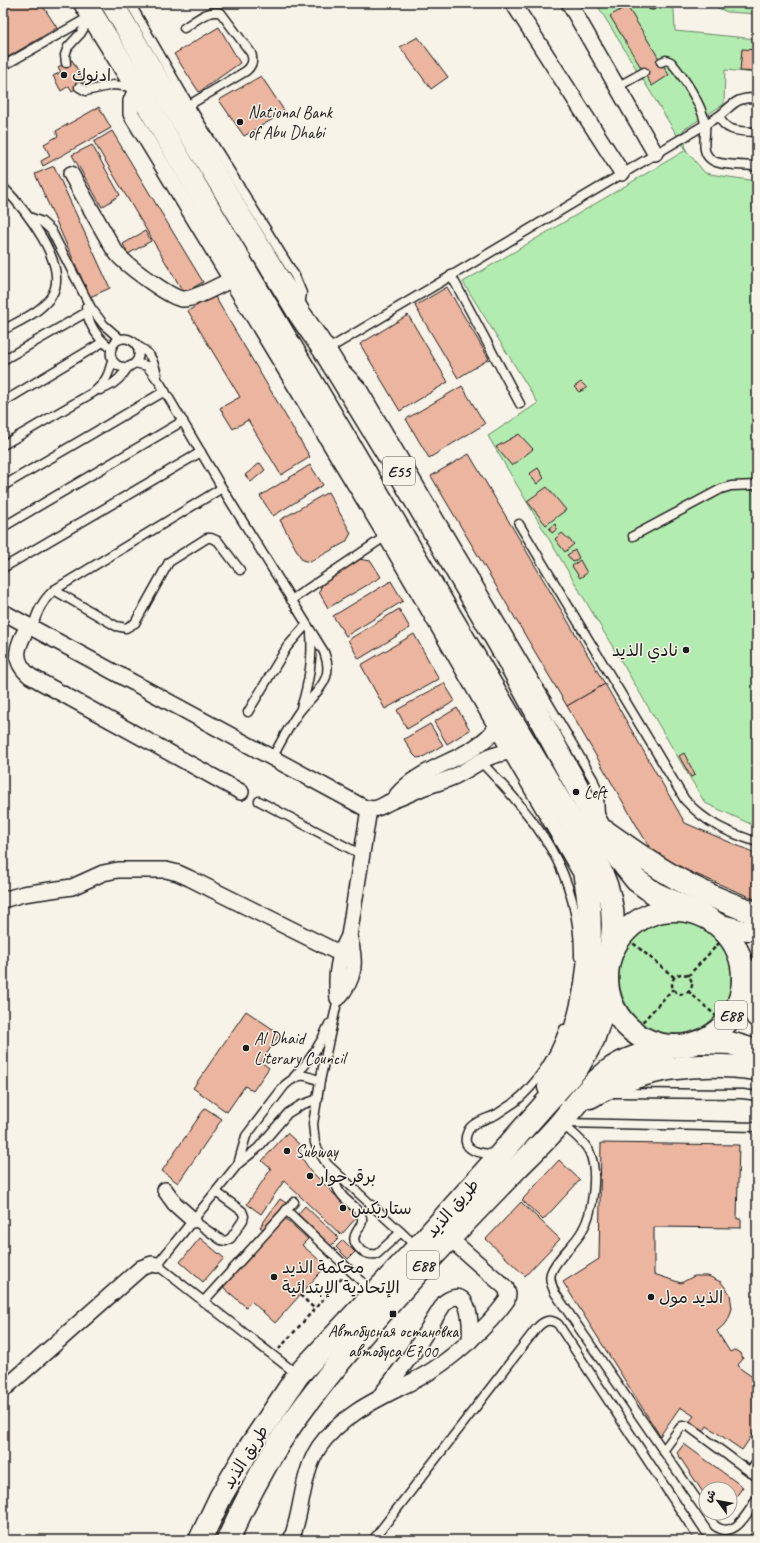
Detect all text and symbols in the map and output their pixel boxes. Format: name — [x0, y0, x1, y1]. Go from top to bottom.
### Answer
place label: ادنوك — [72, 65, 111, 86]
marker: ادنوك — [59, 70, 69, 80]
place label: National Bank of Abu Dhabi — [248, 102, 334, 143]
marker: National Bank of Abu Dhabi — [235, 117, 245, 127]
road number: E55 — [383, 457, 415, 485]
place label: نادي الذيد — [612, 640, 678, 663]
marker: نادي الذيد — [681, 645, 691, 655]
place label: Left — [584, 782, 609, 803]
marker: Left — [571, 787, 581, 797]
road number: E88 — [715, 1001, 747, 1029]
place label: Al Dhaid Literary Council — [254, 1028, 348, 1069]
marker: Al Dhaid Literary Council — [241, 1043, 251, 1053]
place label: Subway — [295, 1141, 339, 1162]
marker: Subway — [282, 1146, 292, 1156]
place label: برقر حوار — [316, 1166, 376, 1187]
marker: برقر حوار — [305, 1171, 315, 1181]
street label: طريق الذيد — [421, 1175, 484, 1242]
place label: ستاربكس — [351, 1198, 412, 1219]
marker: ستاربكس — [338, 1203, 348, 1213]
road number: E88 — [407, 1251, 439, 1279]
place label: محكمة الذيد الإتحادية الإبتدائية — [282, 1257, 400, 1298]
marker: محكمة الذيد الإتحادية الإبتدائية — [269, 1272, 279, 1282]
place label: الذيد مول — [659, 1287, 723, 1308]
marker: الذيد مول — [646, 1292, 656, 1302]
marker: Автобусная остановка автобуса Е700 — [388, 1309, 398, 1319]
place label: Автобусная остановка автобуса Е700 — [328, 1321, 459, 1362]
street label: طريق الذيد — [218, 1422, 273, 1493]
north arrow — [698, 1481, 738, 1521]
text: ش — [700, 1487, 719, 1505]

